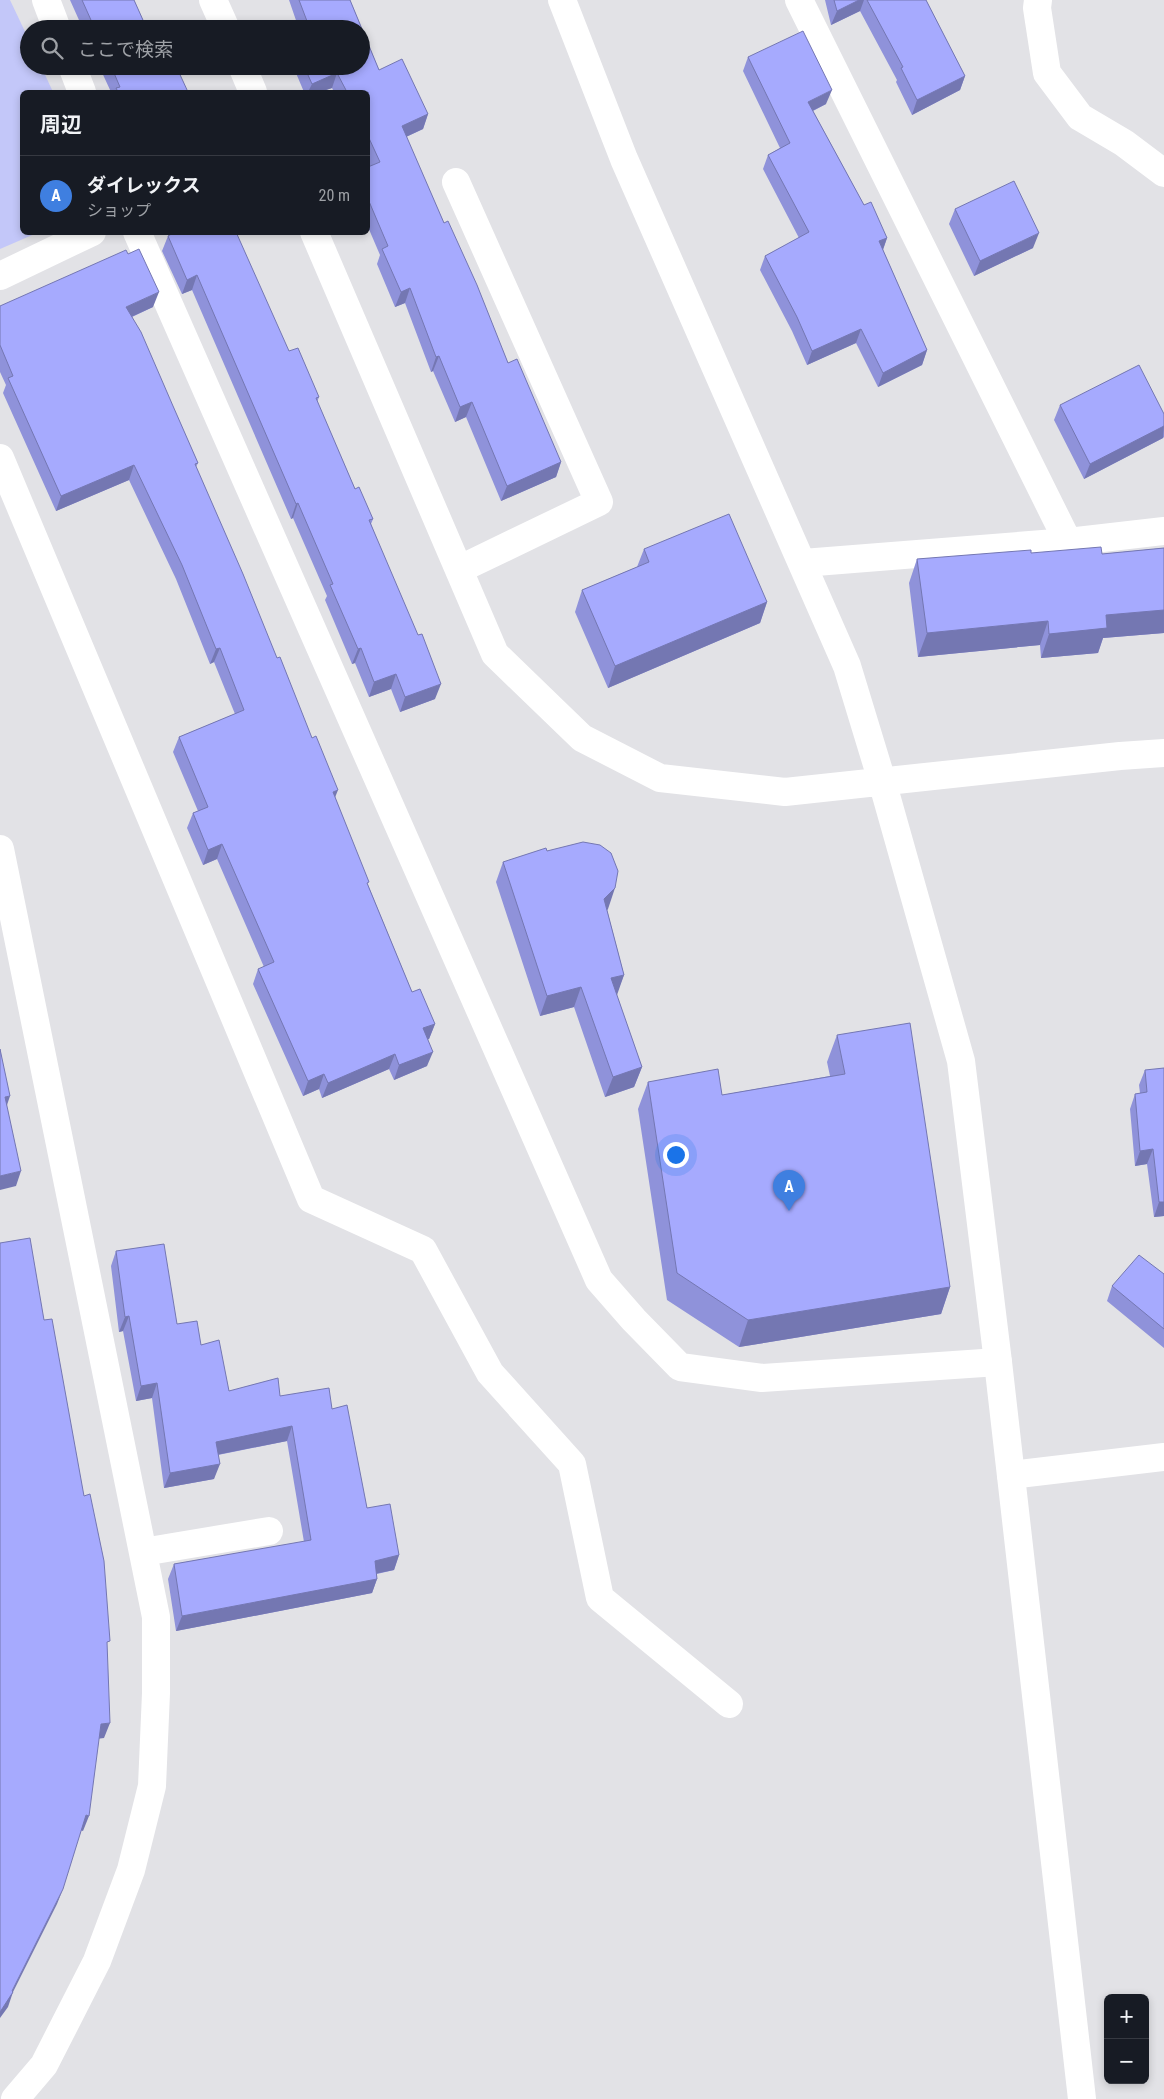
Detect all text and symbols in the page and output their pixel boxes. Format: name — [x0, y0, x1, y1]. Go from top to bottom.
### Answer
search box — [20, 20, 370, 75]
icon: search — [38, 34, 66, 62]
text: ここで検索 — [78, 38, 173, 61]
text: 周辺 — [40, 113, 82, 137]
text: ダイレックス — [87, 174, 200, 197]
text: A — [51, 186, 61, 205]
text: 20 m — [318, 186, 350, 205]
text: ショップ — [87, 201, 151, 220]
your location — [663, 1142, 689, 1168]
pin: A — [773, 1170, 805, 1211]
map controls — [1104, 1994, 1149, 2084]
button: + — [1104, 1994, 1149, 2039]
button: − — [1104, 2039, 1149, 2084]

